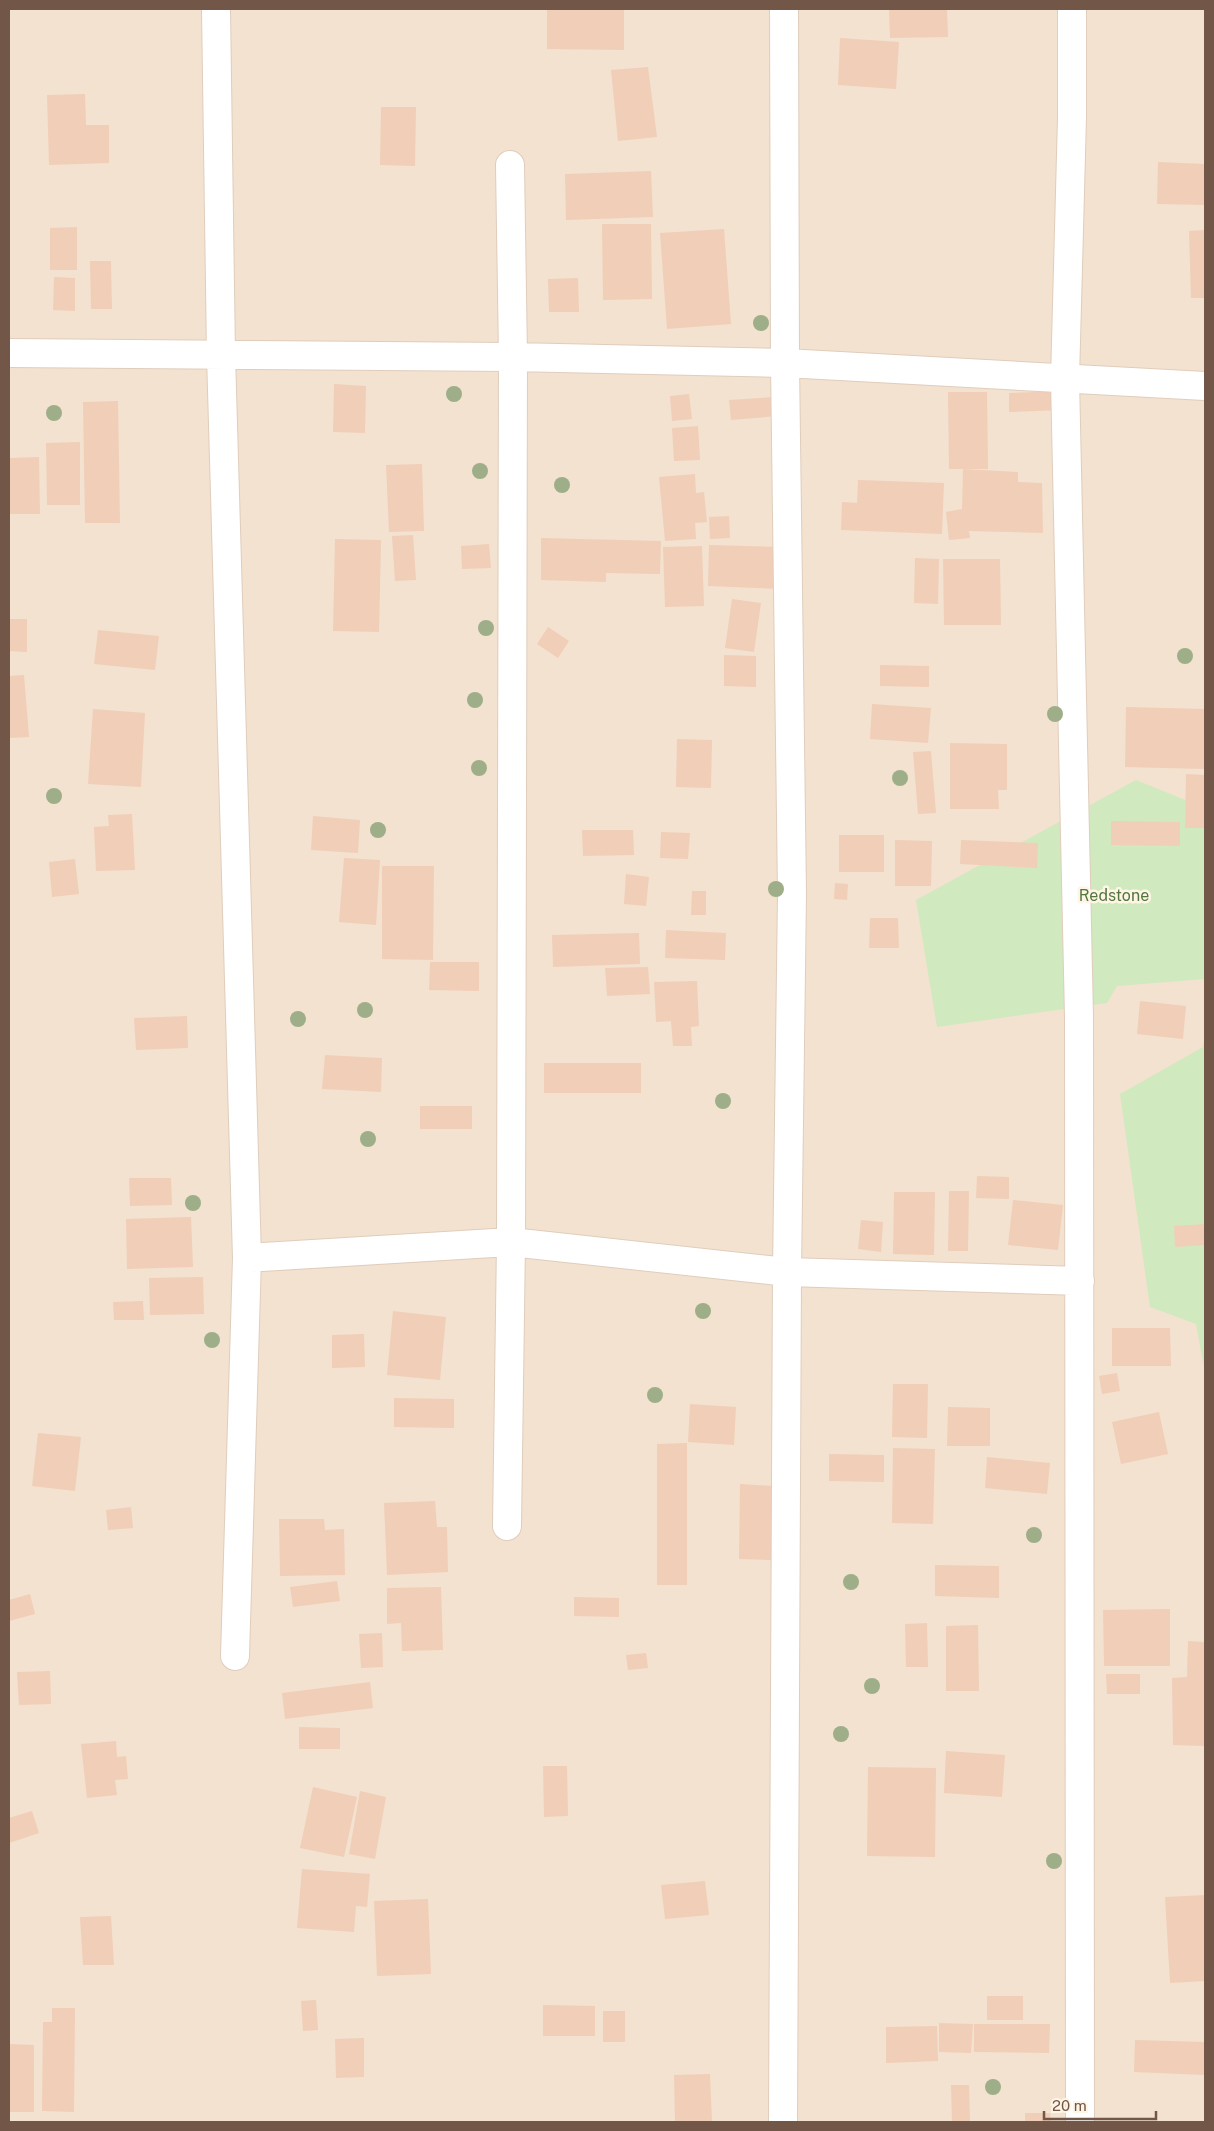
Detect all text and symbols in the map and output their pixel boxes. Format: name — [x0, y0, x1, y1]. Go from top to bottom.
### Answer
park label: Redstone — [1079, 886, 1149, 905]
scale bar — [1044, 2088, 1156, 2120]
text: 20 m — [1052, 2097, 1087, 2114]

